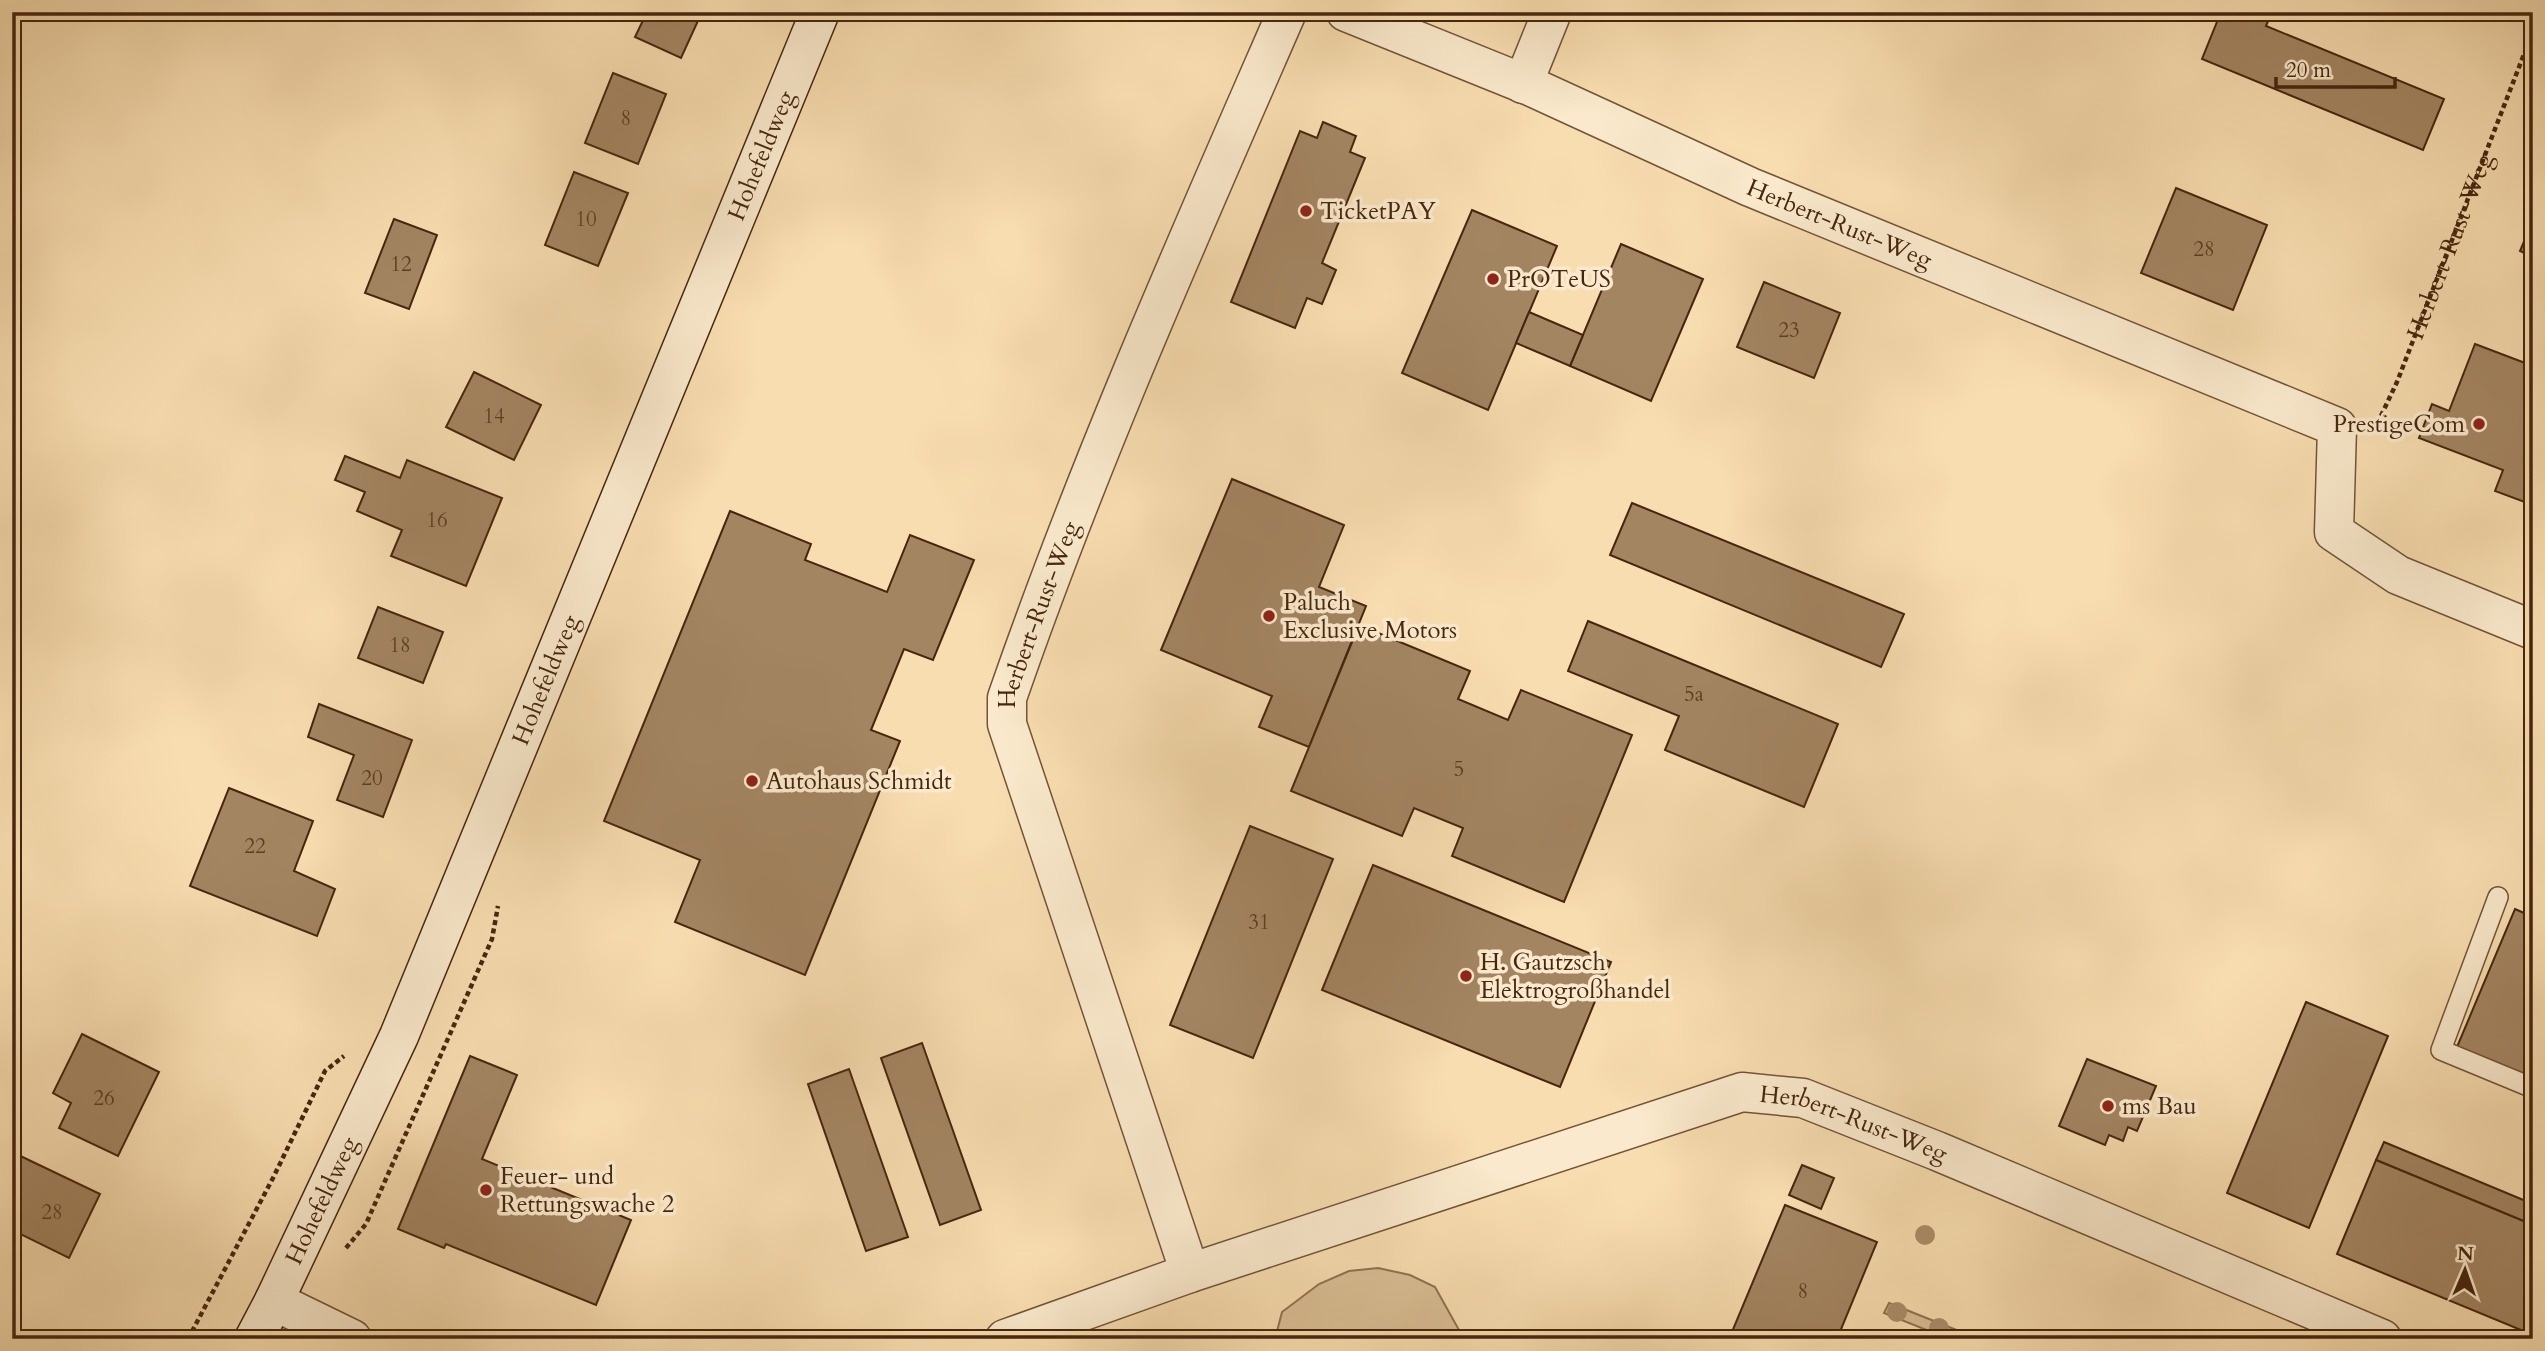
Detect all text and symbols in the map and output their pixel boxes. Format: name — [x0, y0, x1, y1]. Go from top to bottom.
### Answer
scale bar — [2276, 46, 2394, 90]
text: 20 m — [2286, 56, 2331, 85]
street label: Hohefeldweg — [720, 85, 803, 225]
house number: 8 — [621, 104, 631, 133]
street label: Herbert-Rust-Weg — [2399, 147, 2501, 344]
street label: Herbert-Rust-Weg — [1742, 171, 1938, 276]
place label: TicketPAY — [1320, 195, 1436, 228]
marker: TicketPAY — [1298, 203, 1314, 219]
house number: 10 — [575, 205, 597, 234]
house number: 28 — [2193, 235, 2215, 264]
house number: 12 — [390, 250, 412, 279]
place label: PrOTeUS — [1507, 263, 1611, 296]
marker: PrOTeUS — [1485, 271, 1501, 287]
house number: 23 — [1778, 316, 1800, 345]
house number: 14 — [483, 402, 505, 431]
place label: PrestigeCom — [2333, 408, 2466, 441]
marker: PrestigeCom — [2471, 416, 2487, 432]
house number: 16 — [426, 506, 448, 535]
street label: Herbert-Rust-Weg — [991, 516, 1087, 709]
place label: Paluch Exclusive Motors — [1283, 586, 1457, 647]
marker: Paluch Exclusive Motors — [1261, 608, 1277, 624]
street label: Hohefeldweg — [504, 609, 587, 750]
house number: 18 — [389, 631, 411, 660]
house number: 5a — [1684, 680, 1704, 709]
house number: 5 — [1454, 755, 1464, 784]
house number: 20 — [361, 764, 383, 793]
place label: Autohaus Schmidt — [766, 765, 952, 798]
marker: Autohaus Schmidt — [744, 773, 760, 789]
house number: 22 — [244, 832, 266, 861]
house number: 31 — [1248, 908, 1270, 937]
place label: H. Gautzsch Elektrogroßhandel — [1480, 946, 1670, 1007]
marker: H. Gautzsch Elektrogroßhandel — [1458, 968, 1474, 984]
street label: Herbert-Rust-Weg — [1758, 1077, 1953, 1170]
house number: 26 — [93, 1084, 115, 1113]
place label: ms Bau — [2122, 1090, 2197, 1123]
marker: ms Bau — [2100, 1098, 2116, 1114]
street label: Hohefeldweg — [277, 1131, 366, 1270]
place label: Feuer- und Rettungswache 2 — [500, 1160, 674, 1221]
marker: Feuer- und Rettungswache 2 — [478, 1182, 494, 1198]
house number: 28 — [41, 1198, 63, 1227]
north arrow — [2430, 1236, 2500, 1306]
text: N — [2457, 1241, 2475, 1267]
house number: 8 — [1798, 1277, 1808, 1306]

